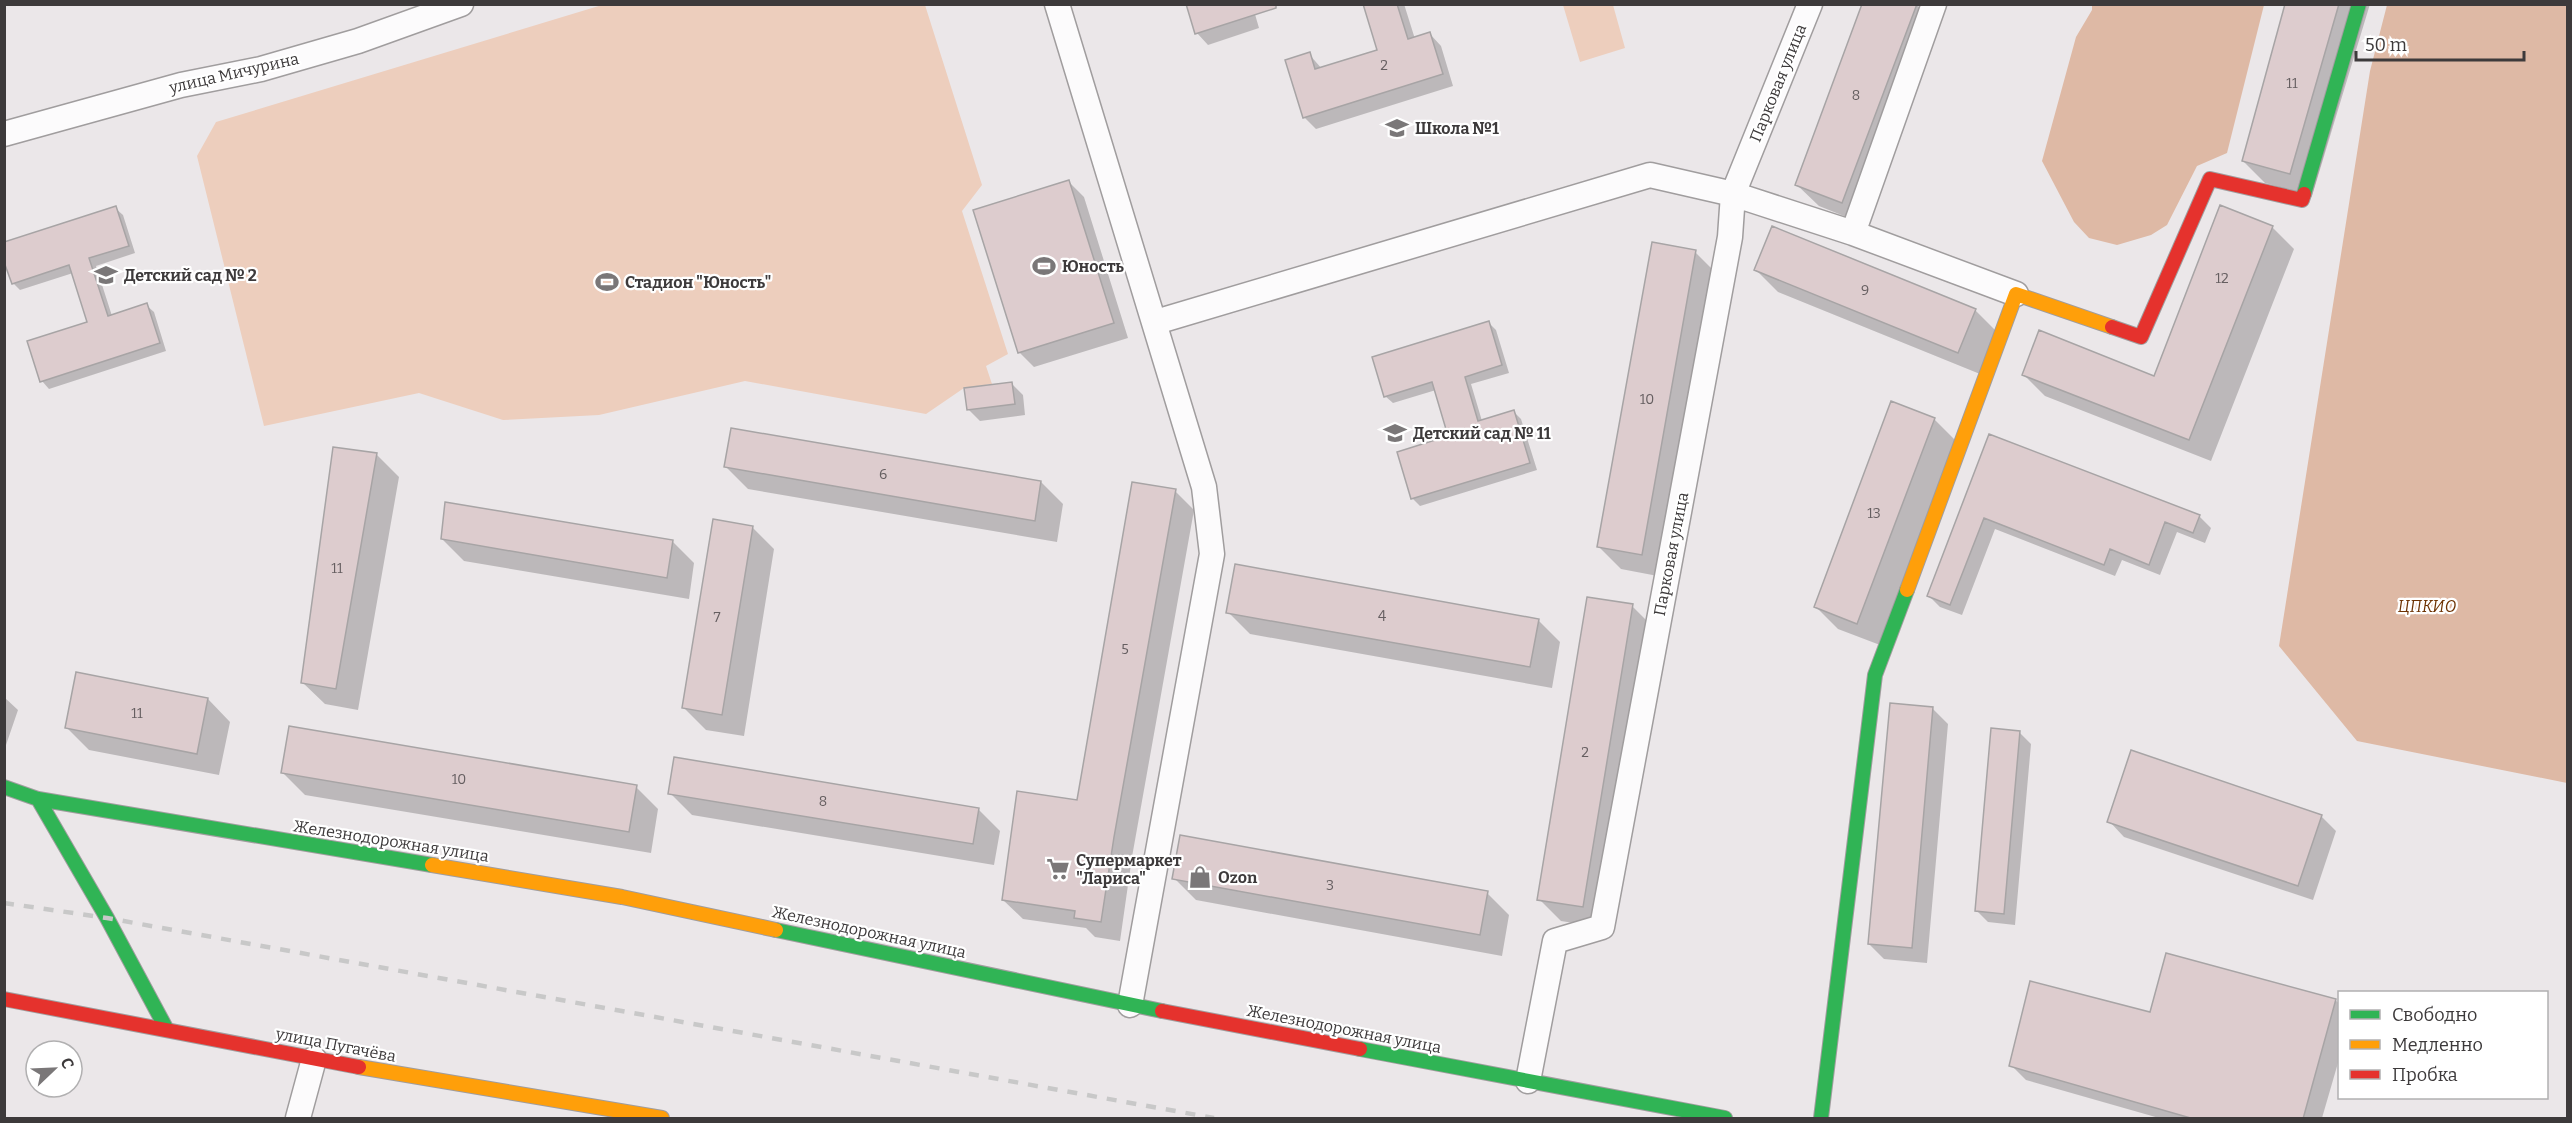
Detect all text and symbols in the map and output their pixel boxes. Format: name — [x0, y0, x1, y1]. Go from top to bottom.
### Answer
street label: Парковая улица — [1746, 21, 1810, 145]
scale bar — [2356, 24, 2524, 62]
text: 50 m — [2365, 34, 2407, 56]
street label: улица Мичурина — [166, 49, 301, 97]
house number: 2 — [1380, 57, 1388, 74]
house number: 11 — [2286, 75, 2298, 92]
house number: 8 — [1852, 87, 1860, 104]
school or university icon: Школа №1 — [1384, 115, 1410, 141]
place label: Школа №1 — [1415, 119, 1499, 138]
sports icon: Юность — [1031, 253, 1057, 279]
place label: Юность — [1062, 257, 1124, 276]
school or university icon: Детский сад № 2 — [93, 262, 119, 288]
place label: Детский сад № 2 — [124, 266, 257, 285]
sports icon: Стадион "Юность" — [594, 269, 620, 295]
house number: 12 — [2215, 270, 2229, 287]
place label: Стадион "Юность" — [625, 273, 771, 292]
house number: 9 — [1861, 282, 1869, 299]
house number: 10 — [1640, 391, 1654, 408]
school or university icon: Детский сад № 11 — [1382, 420, 1408, 446]
place label: Детский сад № 11 — [1413, 424, 1551, 443]
house number: 6 — [879, 466, 887, 483]
street label: Парковая улица — [1650, 490, 1692, 617]
house number: 13 — [1867, 505, 1881, 522]
house number: 11 — [331, 560, 343, 577]
park label: ЦПКИО — [2398, 597, 2456, 616]
house number: 4 — [1378, 608, 1386, 625]
house number: 7 — [713, 609, 721, 626]
house number: 5 — [1121, 641, 1129, 658]
house number: 11 — [131, 705, 143, 722]
house number: 2 — [1581, 744, 1589, 761]
house number: 10 — [452, 771, 466, 788]
house number: 8 — [819, 793, 827, 810]
street label: Железнодорожная улица — [292, 816, 490, 866]
place label: Супермаркет "Лариса" — [1076, 851, 1182, 888]
supermarket icon: Супермаркет "Лариса" — [1045, 856, 1071, 882]
shop icon: Ozon — [1187, 864, 1213, 890]
place label: Ozon — [1218, 868, 1258, 887]
house number: 3 — [1326, 877, 1334, 894]
street label: Железнодорожная улица — [770, 902, 968, 962]
legend — [2338, 991, 2548, 1099]
street label: Железнодорожная улица — [1245, 1001, 1443, 1057]
text: Свободно — [2392, 1004, 2477, 1026]
street label: улица Пугачёва — [273, 1024, 398, 1066]
text: Медленно — [2392, 1034, 2483, 1056]
north arrow — [24, 1039, 84, 1099]
text: С — [57, 1055, 78, 1072]
text: Пробка — [2392, 1064, 2458, 1086]

